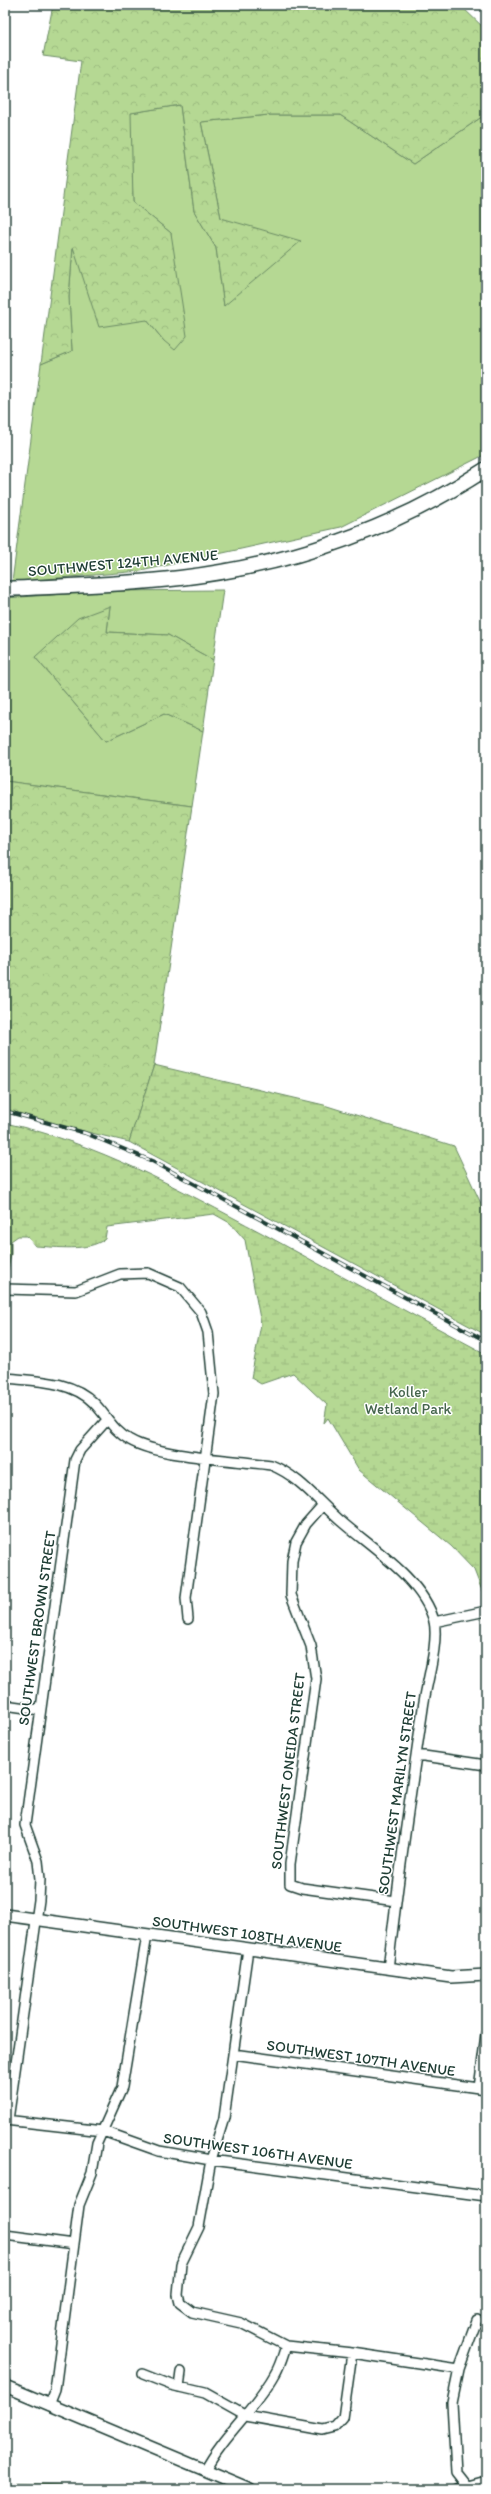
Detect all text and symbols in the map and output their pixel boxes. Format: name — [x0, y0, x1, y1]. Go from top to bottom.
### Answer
street label: SOUTHWEST 124TH AVENUE — [27, 546, 219, 580]
park label: Koller Wetland Park — [365, 1383, 452, 1418]
street label: SOUTHWEST BROWN STREET — [14, 1529, 60, 1727]
street label: SOUTHWEST ONEIDA STREET — [267, 1671, 309, 1870]
street label: SOUTHWEST MARILYN STREET — [374, 1690, 420, 1896]
street label: SOUTHWEST 108TH AVENUE — [151, 1912, 343, 1956]
street label: SOUTHWEST 107TH AVENUE — [265, 2036, 457, 2080]
street label: SOUTHWEST 106TH AVENUE — [162, 2129, 354, 2173]

